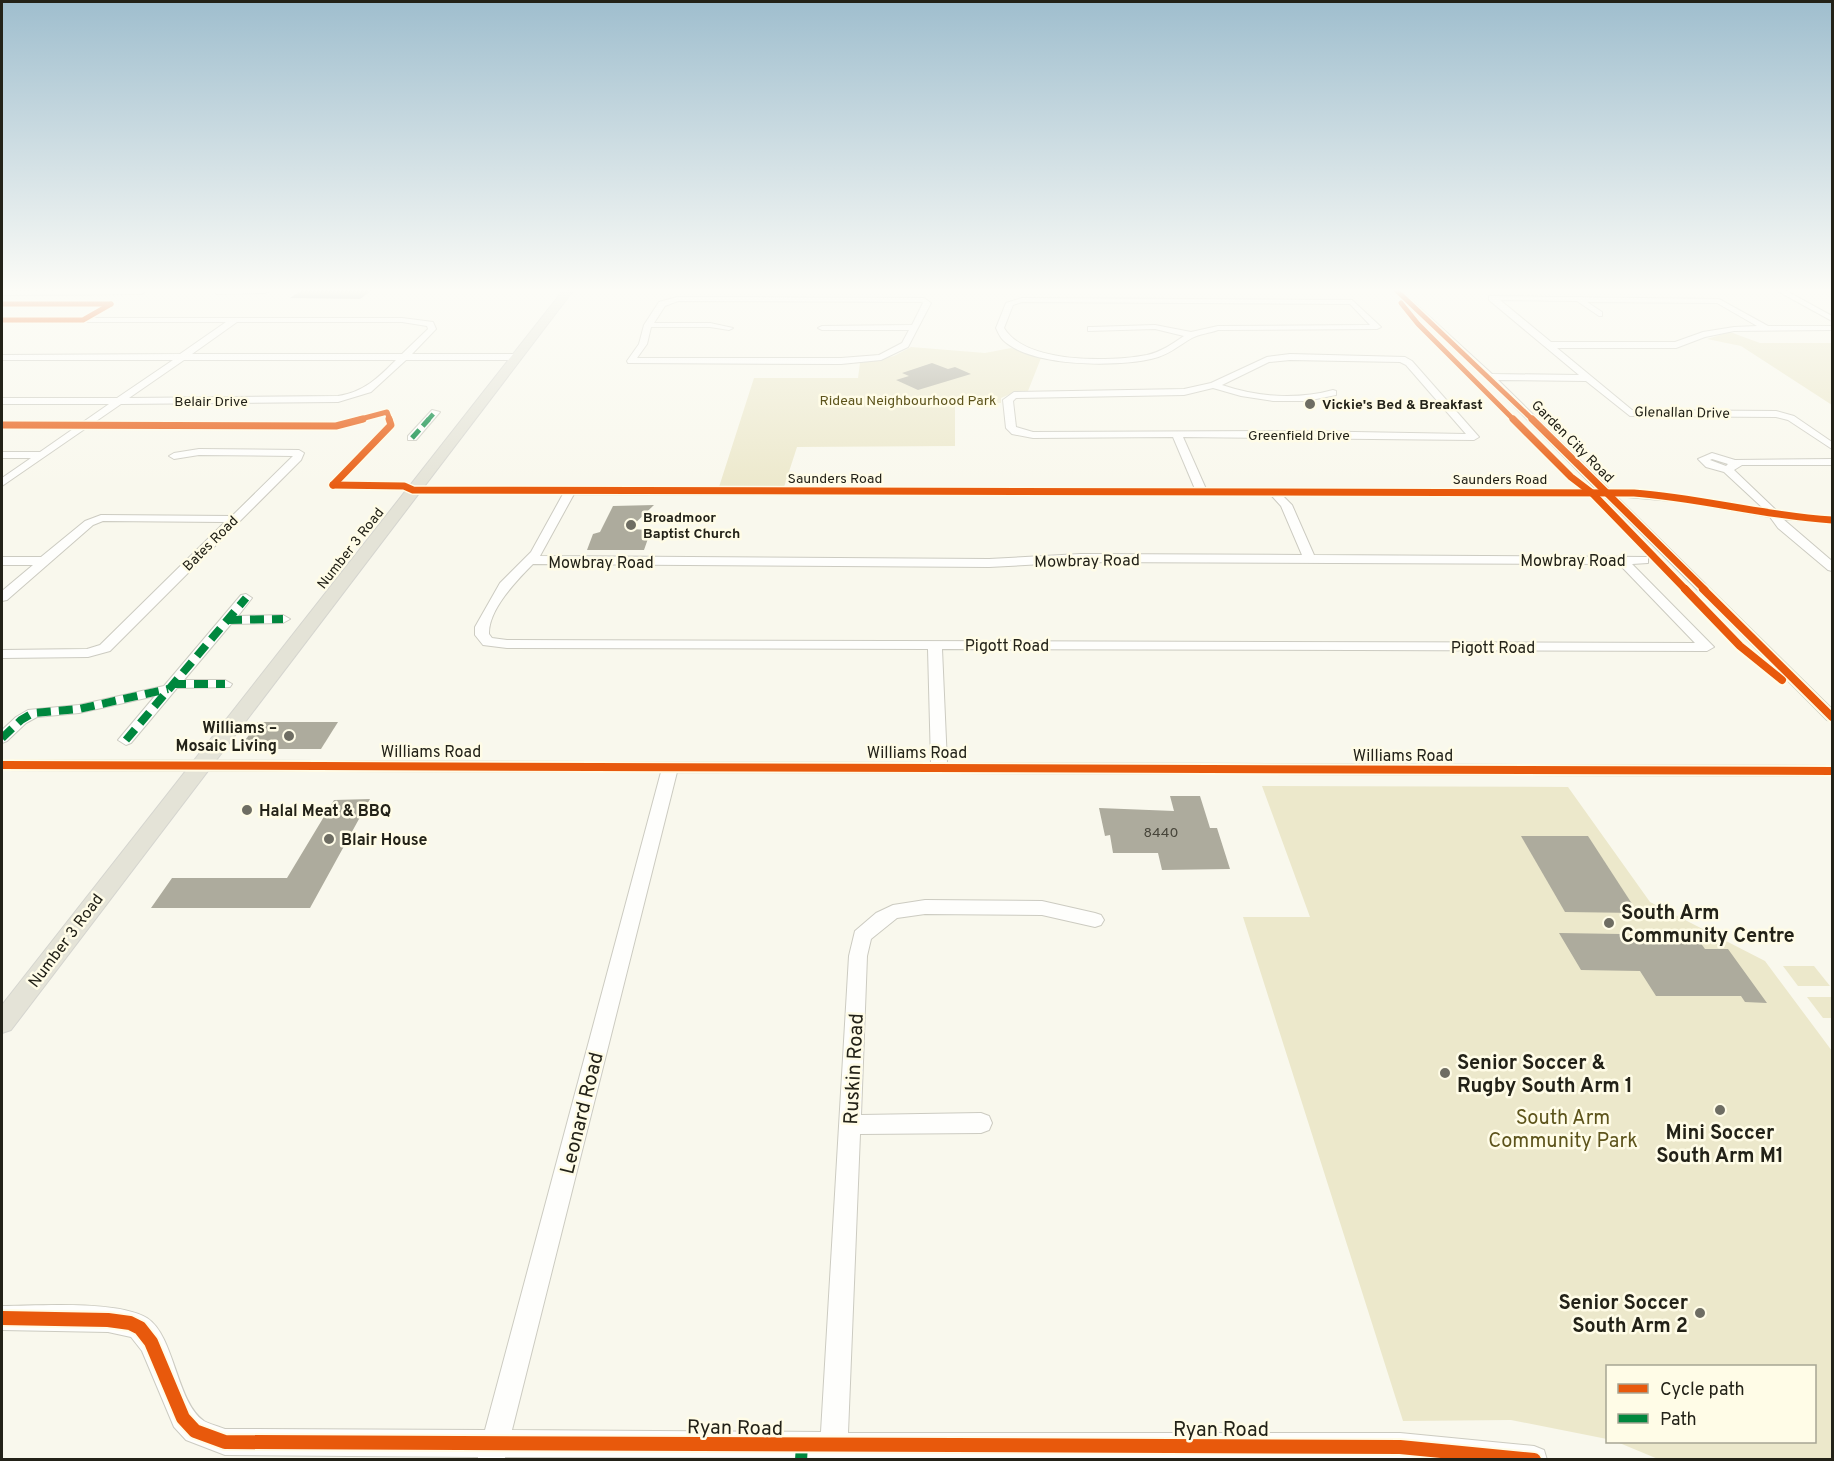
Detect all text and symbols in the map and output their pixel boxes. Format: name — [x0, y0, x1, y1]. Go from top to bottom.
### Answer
park label: Rideau Neighbourhood Park — [819, 393, 997, 410]
street label: Belair Drive — [174, 394, 248, 411]
marker: Vickie's Bed & Breakfast — [1303, 397, 1317, 411]
place label: Vickie's Bed & Breakfast — [1322, 397, 1483, 414]
street label: Garden City Road — [1527, 397, 1617, 487]
street label: Glenallan Drive — [1634, 404, 1730, 423]
street label: Greenfield Drive — [1248, 428, 1350, 445]
street label: Saunders Road — [788, 471, 882, 488]
street label: Saunders Road — [1453, 472, 1547, 489]
street label: Number 3 Road — [314, 505, 388, 593]
place label: Broadmoor Baptist Church — [643, 510, 740, 543]
street label: Bates Road — [180, 513, 242, 575]
marker: Broadmoor Baptist Church — [624, 518, 638, 532]
street label: Mowbray Road — [1034, 551, 1140, 573]
street label: Mowbray Road — [1520, 552, 1626, 572]
street label: Mowbray Road — [548, 554, 654, 574]
street label: Pigott Road — [965, 637, 1049, 657]
street label: Pigott Road — [1451, 639, 1535, 659]
place label: Williams – Mosaic Living — [175, 719, 277, 757]
marker: Williams – Mosaic Living — [282, 729, 296, 743]
street label: Williams Road — [381, 743, 481, 763]
street label: Williams Road — [867, 744, 967, 764]
street label: Williams Road — [1353, 747, 1453, 767]
place label: Halal Meat & BBQ — [259, 802, 391, 822]
marker: Halal Meat & BBQ — [240, 803, 254, 817]
house number: 8440 — [1144, 825, 1178, 842]
place label: Blair House — [341, 831, 428, 851]
marker: Blair House — [322, 832, 336, 846]
street label: Number 3 Road — [25, 890, 108, 992]
place label: South Arm Community Centre — [1621, 901, 1795, 950]
marker: South Arm Community Centre — [1602, 916, 1616, 930]
street label: Ruskin Road — [839, 1013, 871, 1126]
street label: Leonard Road — [555, 1050, 611, 1177]
place label: Senior Soccer & Rugby South Arm 1 — [1457, 1051, 1633, 1100]
marker: Senior Soccer & Rugby South Arm 1 — [1438, 1066, 1452, 1080]
marker: Mini Soccer South Arm M1 — [1713, 1103, 1727, 1117]
park label: South Arm Community Park — [1488, 1106, 1638, 1155]
place label: Mini Soccer South Arm M1 — [1656, 1121, 1784, 1170]
place label: Senior Soccer South Arm 2 — [1558, 1291, 1689, 1340]
marker: Senior Soccer South Arm 2 — [1693, 1306, 1707, 1320]
legend — [1606, 1365, 1816, 1443]
text: Cycle path — [1660, 1379, 1745, 1402]
text: Path — [1660, 1409, 1697, 1432]
street label: Ryan Road — [687, 1415, 783, 1443]
street label: Ryan Road — [1173, 1418, 1269, 1444]

